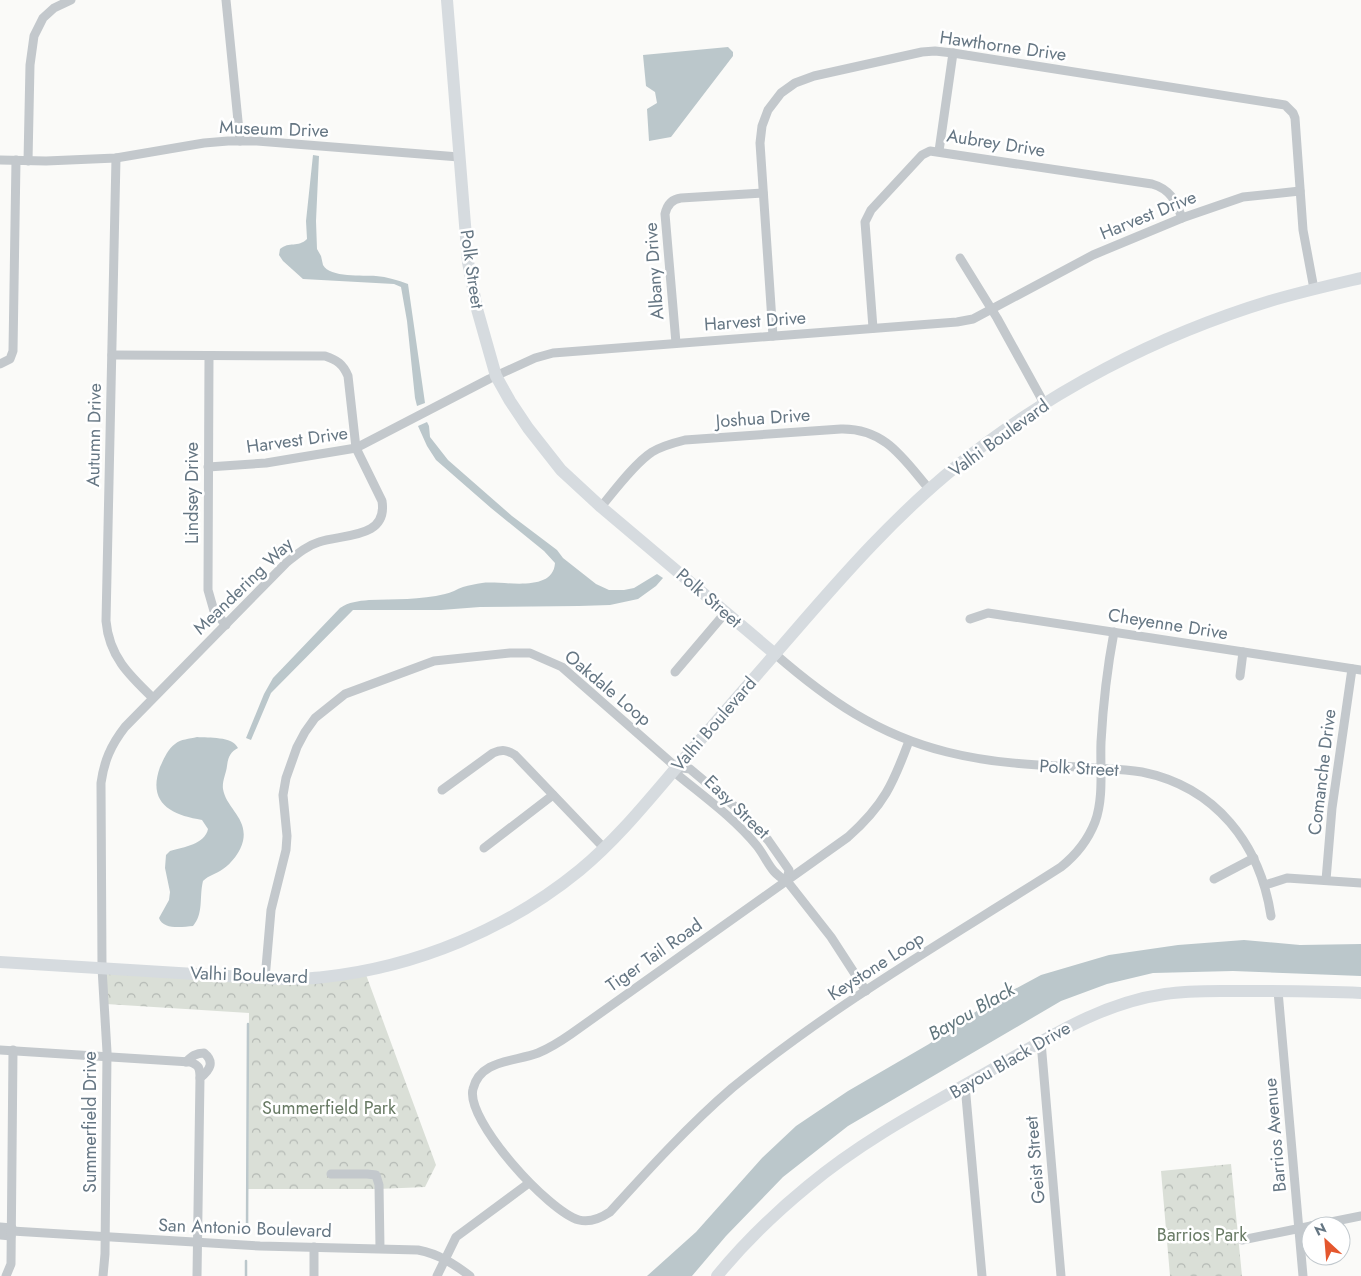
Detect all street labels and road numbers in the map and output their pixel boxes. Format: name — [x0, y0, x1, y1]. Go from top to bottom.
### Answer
street label: Hawthorne Drive — [938, 24, 1068, 68]
street label: Museum Drive — [219, 114, 329, 144]
street label: Aubrey Drive — [945, 122, 1047, 164]
street label: Harvest Drive — [1096, 184, 1200, 246]
street label: Albany Drive — [638, 221, 670, 321]
street label: Polk Street — [454, 228, 491, 311]
street label: Harvest Drive — [703, 304, 807, 338]
street label: Autumn Drive — [80, 383, 108, 487]
street label: Valhi Boulevard — [944, 393, 1054, 483]
street label: Joshua Drive — [713, 402, 811, 434]
street label: Harvest Drive — [245, 420, 349, 460]
street label: Lindsey Drive — [179, 442, 205, 544]
street label: Meandering Way — [187, 531, 299, 640]
street label: Polk Street — [670, 562, 748, 634]
street label: Cheyenne Drive — [1106, 602, 1230, 646]
street label: Oakdale Loop — [559, 644, 657, 732]
street label: Valhi Boulevard — [666, 671, 762, 777]
street label: Comanche Drive — [1301, 707, 1343, 837]
street label: Polk Street — [1039, 753, 1120, 783]
street label: Easy Street — [698, 769, 776, 845]
street label: Tiger Tail Road — [600, 912, 708, 998]
street label: Keystone Loop — [823, 925, 929, 1007]
street label: Valhi Boulevard — [190, 960, 308, 990]
street label: Bayou Black Drive — [945, 1015, 1075, 1105]
street label: Summerfield Drive — [77, 1051, 103, 1193]
street label: Barrios Avenue — [1257, 1077, 1293, 1193]
street label: Geist Street — [1018, 1114, 1052, 1205]
street label: San Antonio Boulevard — [158, 1212, 332, 1244]

